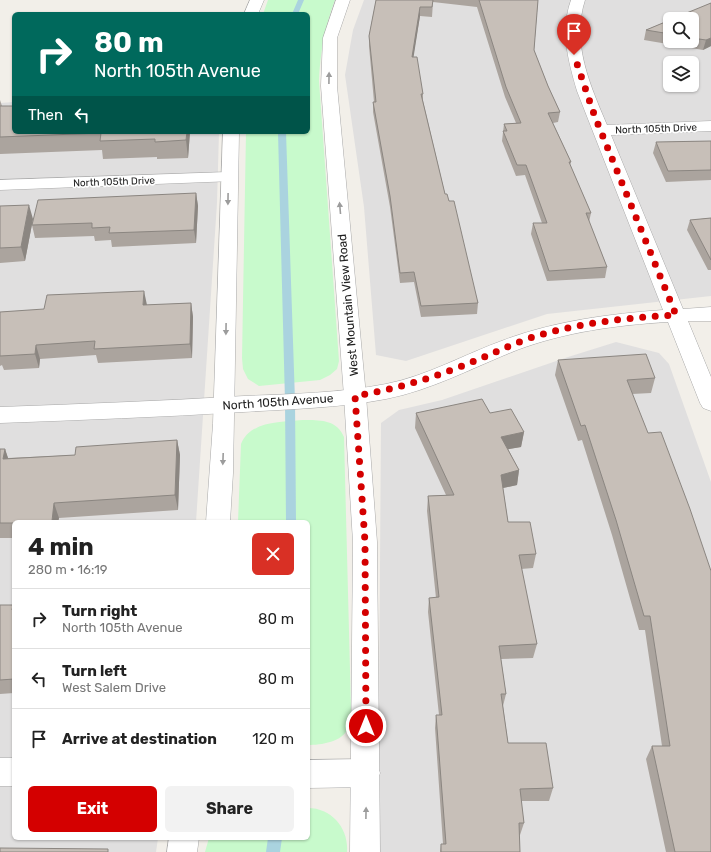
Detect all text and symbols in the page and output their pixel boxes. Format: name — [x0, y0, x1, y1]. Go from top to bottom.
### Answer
map controls — [663, 12, 699, 92]
button: search — [663, 12, 699, 48]
pin — [557, 14, 591, 55]
icon: arrive — [563, 20, 585, 42]
text: 80 m — [94, 26, 164, 59]
icon: right — [28, 28, 80, 80]
button: layers — [663, 56, 699, 92]
text: North 105th Avenue — [94, 60, 261, 82]
one-way arrow — [326, 71, 332, 84]
icon: left — [71, 104, 93, 126]
text: Then — [28, 106, 63, 124]
street label: North 105th Drive — [615, 122, 698, 136]
street label: North 105th Drive — [73, 175, 156, 189]
one-way arrow — [225, 193, 231, 206]
one-way arrow — [337, 202, 343, 214]
street label: West Mountain View Road — [335, 233, 361, 377]
one-way arrow — [223, 323, 229, 336]
street label: North 105th Avenue — [222, 391, 334, 413]
one-way arrow — [219, 453, 226, 465]
text: 4 min — [28, 533, 94, 561]
button: close — [252, 533, 294, 575]
text: 280 m · 16:19 — [28, 562, 108, 577]
text: Turn right — [62, 602, 137, 620]
icon: right — [28, 608, 50, 630]
text: 80 m — [258, 610, 294, 628]
text: North 105th Avenue — [62, 620, 183, 635]
text: Turn left — [62, 662, 127, 680]
icon: left — [28, 668, 50, 690]
text: 80 m — [258, 670, 294, 688]
text: West Salem Drive — [62, 680, 166, 695]
position arrow — [345, 705, 387, 747]
icon: arrive — [28, 728, 50, 750]
text: Arrive at destination — [62, 730, 217, 748]
text: 120 m — [252, 730, 294, 748]
button: Exit — [28, 786, 157, 832]
button: Share — [165, 786, 294, 832]
one-way arrow — [362, 807, 369, 819]

